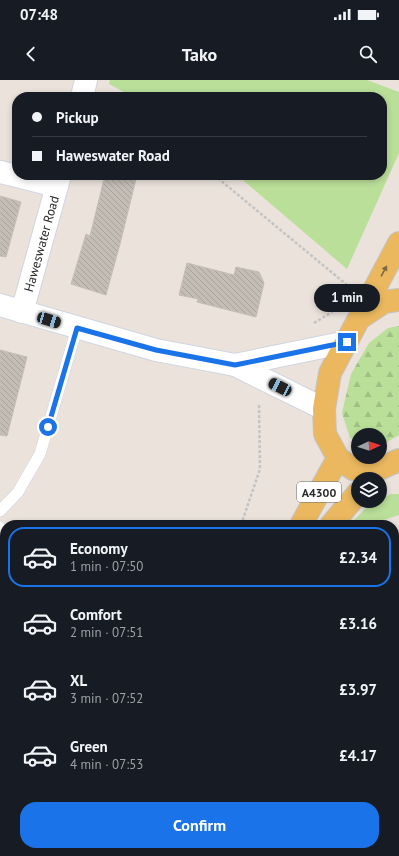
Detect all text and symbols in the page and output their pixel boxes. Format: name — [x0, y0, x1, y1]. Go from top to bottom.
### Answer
text: 07:48 — [20, 5, 58, 24]
icon: back — [20, 43, 42, 65]
text: Tako — [182, 43, 217, 66]
icon: search — [357, 43, 379, 65]
text: Pickup — [56, 108, 99, 127]
text: Haweswater Road — [56, 146, 170, 165]
street label: Haweswater Road — [20, 194, 62, 294]
one-way arrow — [381, 265, 388, 277]
callout: 1 min — [314, 284, 380, 312]
text: 1 min — [331, 289, 363, 306]
car — [36, 311, 62, 329]
route end — [338, 333, 356, 351]
car — [267, 376, 293, 398]
route start — [39, 418, 57, 436]
north arrow — [351, 428, 387, 464]
map controls — [351, 428, 387, 508]
button: layers — [351, 472, 387, 508]
road number: A4300 — [297, 482, 341, 502]
icon: car — [22, 539, 58, 575]
text: Economy — [70, 539, 128, 558]
text: £2.34 — [339, 548, 377, 567]
text: 1 min · 07:50 — [70, 558, 143, 575]
icon: car — [22, 605, 58, 641]
text: Comfort — [70, 605, 122, 624]
text: £3.16 — [339, 614, 377, 633]
text: 2 min · 07:51 — [70, 624, 143, 641]
icon: car — [22, 671, 58, 707]
text: XL — [70, 671, 87, 690]
text: £3.97 — [339, 680, 377, 699]
text: 3 min · 07:52 — [70, 690, 143, 707]
icon: car — [22, 737, 58, 773]
text: Green — [70, 737, 108, 756]
text: £4.17 — [339, 746, 377, 765]
text: 4 min · 07:53 — [70, 756, 143, 773]
button: Confirm — [20, 802, 379, 848]

